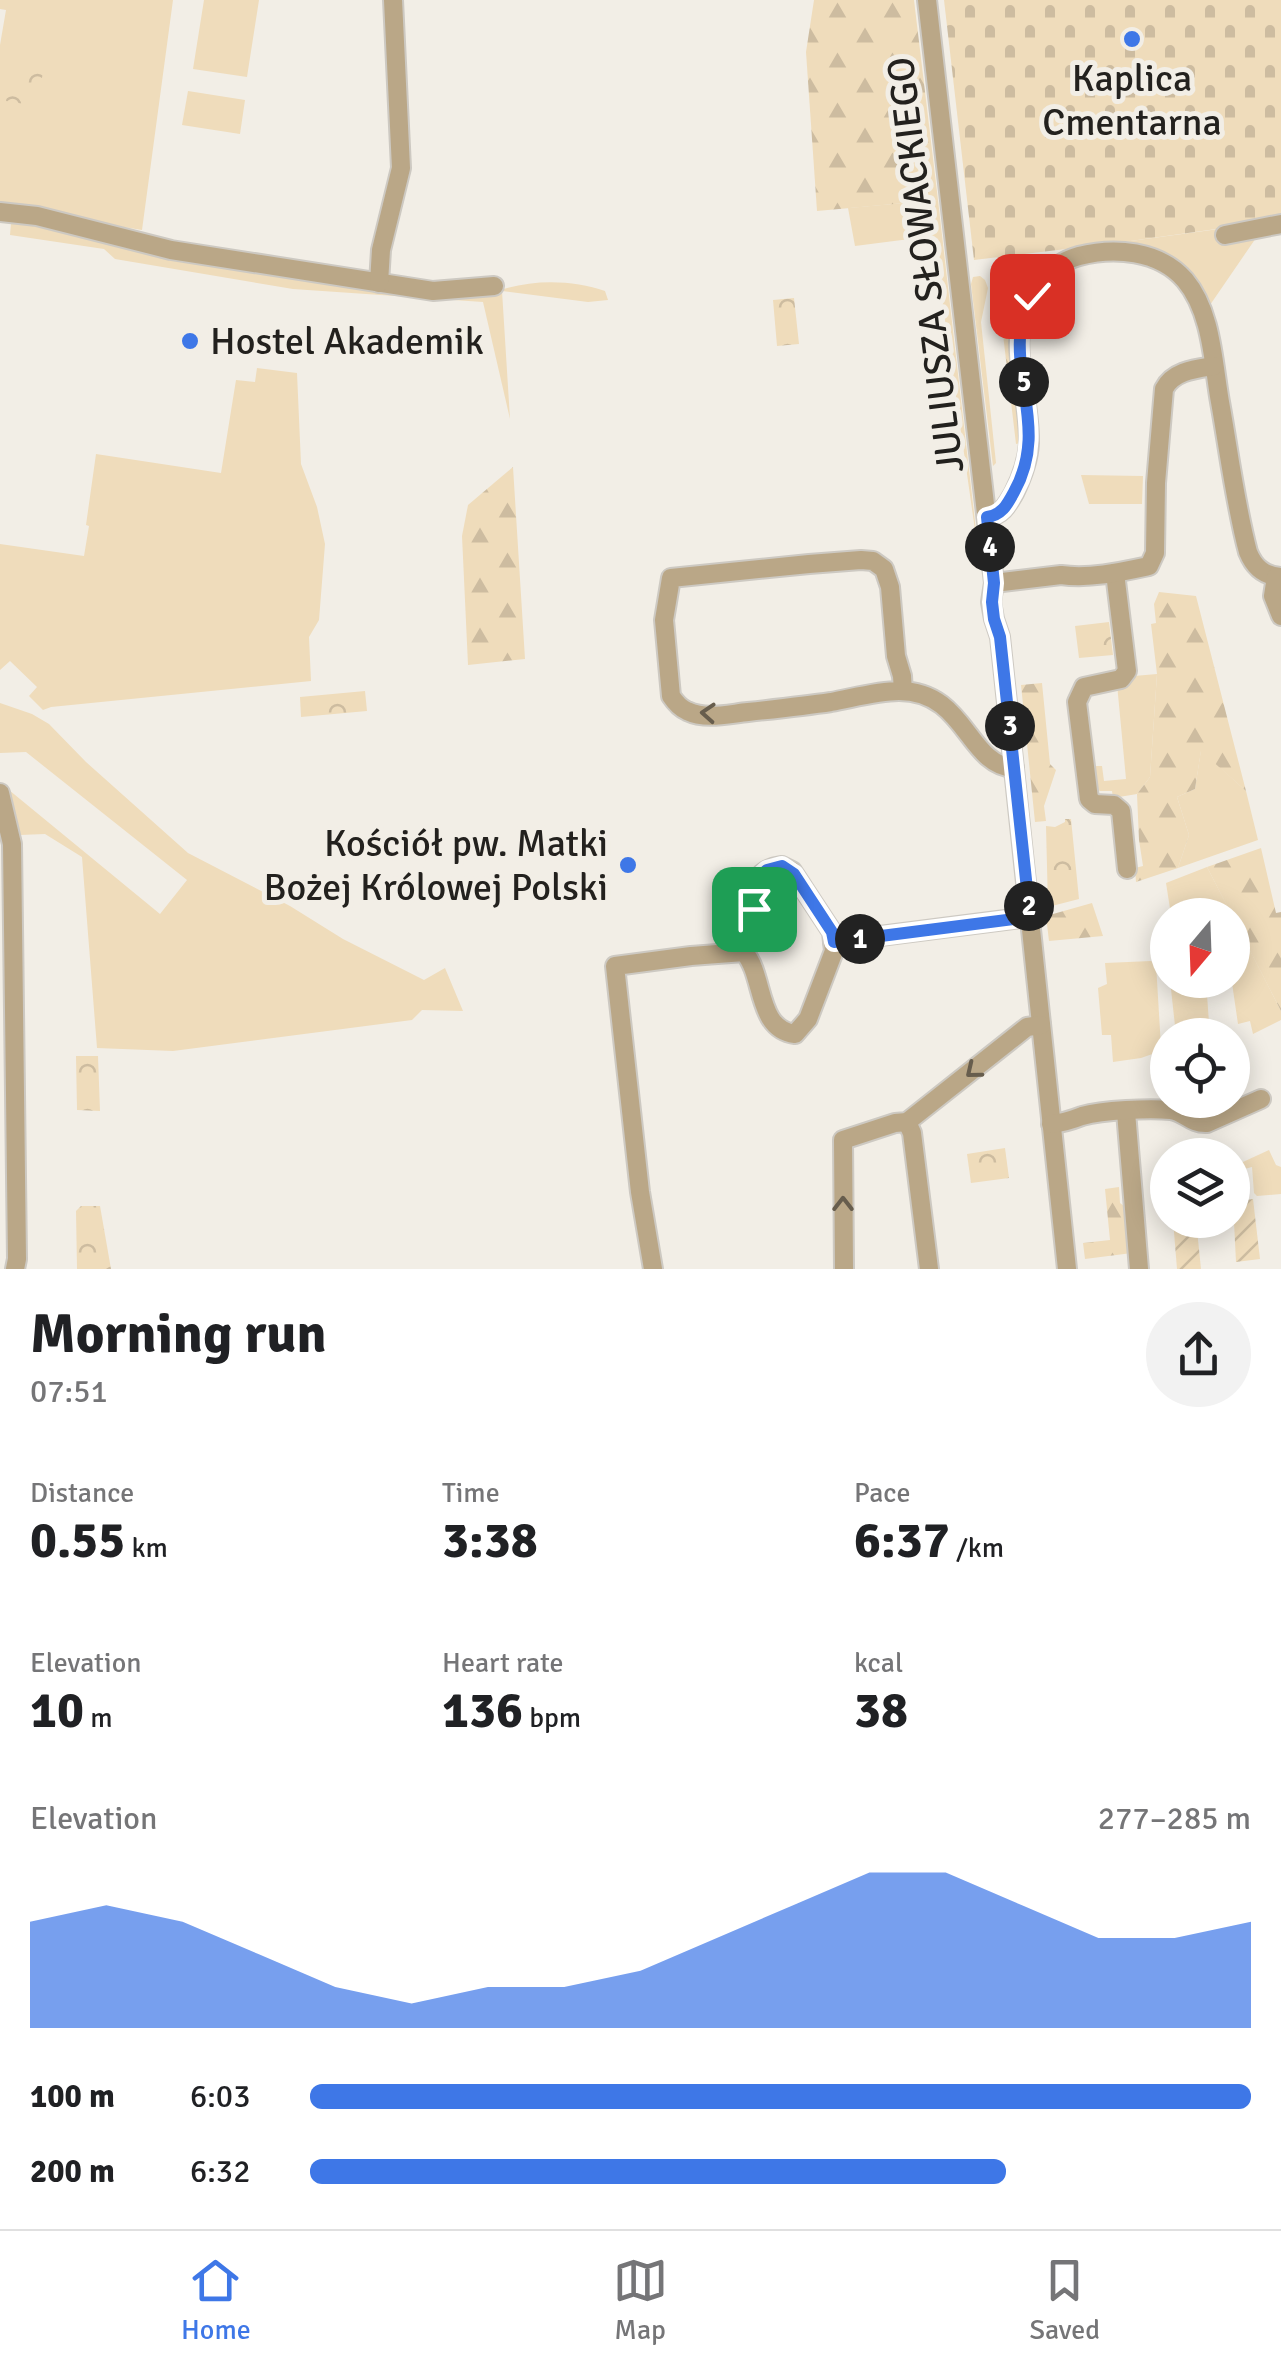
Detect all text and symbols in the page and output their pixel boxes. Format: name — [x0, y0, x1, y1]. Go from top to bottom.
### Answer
marker: Kaplica Cmentarna — [1121, 28, 1143, 50]
street label: JULIUSZA SŁOWACKIEGO — [877, 54, 974, 475]
place label: Kaplica Cmentarna — [1042, 55, 1222, 146]
pin — [990, 254, 1075, 339]
icon: check — [1005, 269, 1060, 324]
place label: Hostel Akademik — [210, 318, 484, 365]
marker: Hostel Akademik — [179, 330, 201, 352]
pin: 5 — [999, 357, 1049, 407]
text: 5 — [1016, 365, 1032, 399]
pin: 4 — [965, 522, 1015, 572]
text: 4 — [982, 530, 998, 564]
pin: 3 — [985, 701, 1035, 751]
one-way arrow — [700, 703, 716, 724]
text: 3 — [1002, 709, 1018, 743]
place label: Kościół pw. Matki Bożej Królowej Polski — [264, 820, 608, 911]
marker: Kościół pw. Matki Bożej Królowej Polski — [617, 854, 639, 876]
pin — [712, 867, 797, 952]
pin: 2 — [1004, 881, 1054, 931]
icon: arrive — [727, 882, 782, 937]
text: 2 — [1021, 889, 1037, 923]
north arrow — [1150, 898, 1250, 998]
map controls — [1150, 898, 1250, 1238]
pin: 1 — [835, 914, 885, 964]
text: 1 — [852, 922, 868, 956]
button: locate — [1150, 1018, 1250, 1118]
one-way arrow — [966, 1059, 984, 1077]
button: layers — [1150, 1138, 1250, 1238]
one-way arrow — [832, 1196, 854, 1212]
text: Morning run — [30, 1300, 327, 1368]
button: share — [1146, 1302, 1251, 1407]
text: 07:51 — [30, 1372, 108, 1411]
text: Distance — [30, 1476, 134, 1510]
text: Time — [442, 1476, 500, 1510]
text: Pace — [854, 1476, 910, 1510]
text: 0.55 — [30, 1510, 125, 1572]
text: 3:38 — [442, 1510, 538, 1572]
text: 6:37 — [854, 1510, 950, 1572]
text: km — [125, 1531, 168, 1565]
text: /km — [950, 1531, 1004, 1565]
text: Elevation — [30, 1646, 142, 1680]
text: Heart rate — [442, 1646, 564, 1680]
text: kcal — [854, 1646, 903, 1680]
text: 10 — [30, 1680, 84, 1742]
text: 136 — [442, 1680, 523, 1742]
text: 38 — [854, 1680, 908, 1742]
text: m — [84, 1701, 113, 1735]
text: bpm — [523, 1701, 581, 1735]
text: Elevation — [30, 1799, 157, 1838]
text: 277–285 m — [1098, 1799, 1251, 1838]
text: 100 m — [30, 2077, 115, 2116]
text: 6:03 — [190, 2077, 250, 2116]
text: 200 m — [30, 2152, 115, 2191]
text: 6:32 — [190, 2152, 250, 2191]
tab: Home — [181, 2253, 251, 2347]
tab: Map — [613, 2253, 668, 2347]
tab: Saved — [1030, 2253, 1100, 2347]

